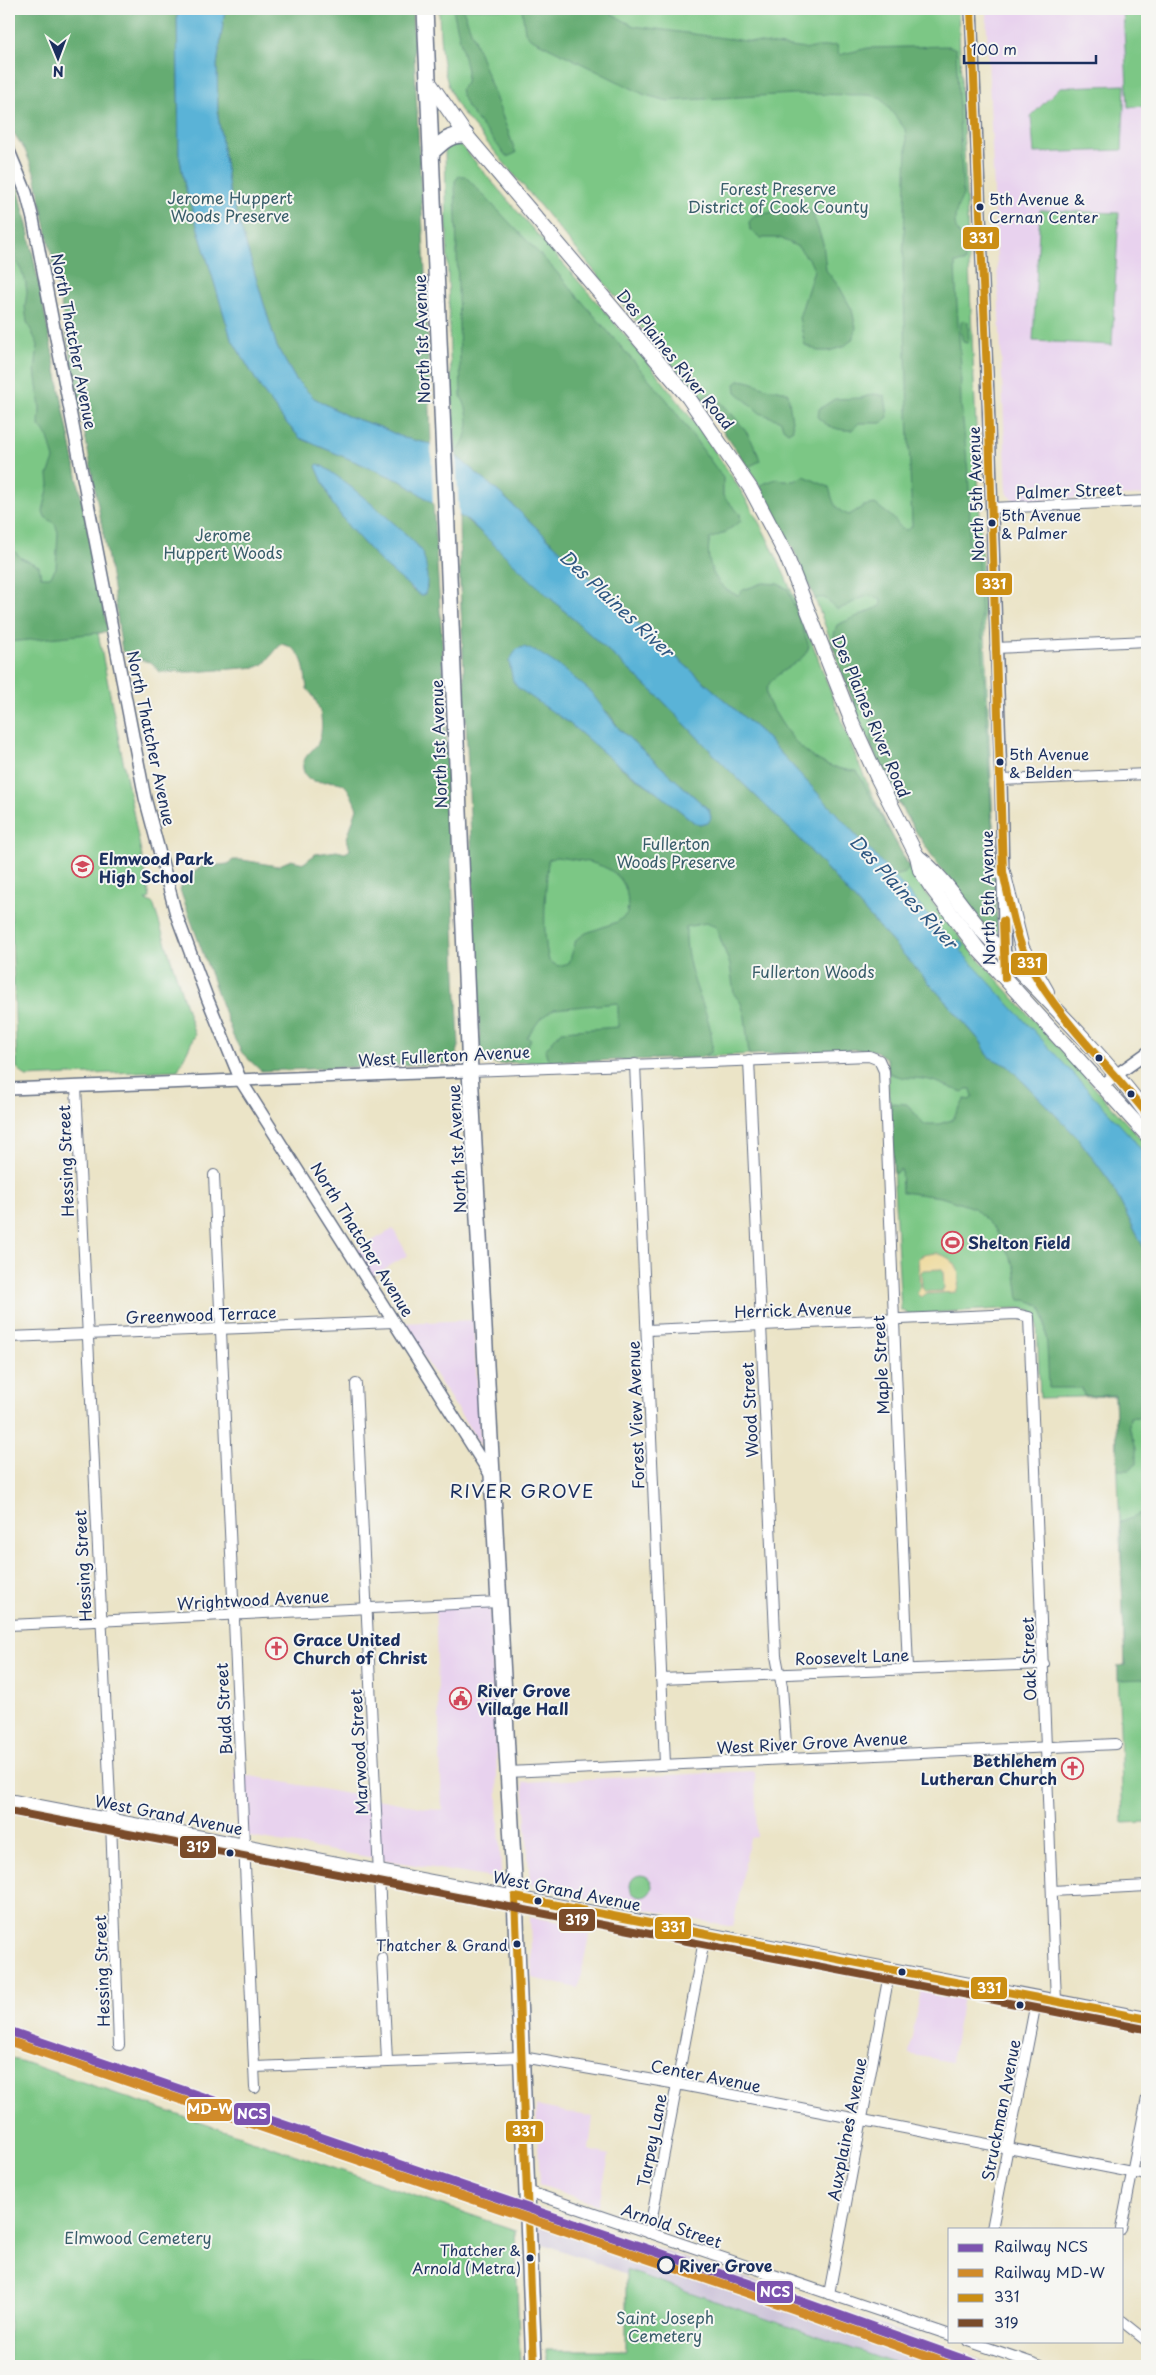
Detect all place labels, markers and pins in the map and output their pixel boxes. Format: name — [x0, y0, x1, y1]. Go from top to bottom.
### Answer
place label: 5th Avenue & Cernan Center — [989, 187, 1099, 228]
marker: 5th Avenue & Cernan Center — [975, 202, 985, 212]
place label: 5th Avenue & Palmer — [1001, 503, 1081, 544]
marker: 5th Avenue & Palmer — [987, 518, 997, 528]
place label: 5th Avenue & Belden — [1009, 742, 1089, 783]
marker: 5th Avenue & Belden — [995, 757, 1005, 767]
place label: Elmwood Park High School — [99, 846, 214, 888]
school or university icon: Elmwood Park High School — [71, 855, 95, 879]
unlabelled marker — [1094, 1053, 1104, 1063]
unlabelled marker — [1126, 1089, 1136, 1099]
sports icon: Shelton Field — [940, 1230, 964, 1254]
place label: Shelton Field — [968, 1230, 1070, 1254]
place label: Grace United Church of Christ — [293, 1627, 428, 1669]
church icon: Grace United Church of Christ — [265, 1636, 289, 1660]
place label: River Grove Village Hall — [477, 1678, 571, 1720]
public building icon: River Grove Village Hall — [449, 1687, 473, 1711]
place label: Bethlehem Lutheran Church — [921, 1748, 1057, 1790]
church icon: Bethlehem Lutheran Church — [1061, 1757, 1085, 1781]
unlabelled marker — [225, 1848, 235, 1858]
unlabelled marker — [533, 1896, 543, 1906]
place label: Thatcher & Grand — [376, 1933, 508, 1956]
marker: Thatcher & Grand — [512, 1939, 522, 1949]
unlabelled marker — [897, 1967, 907, 1977]
unlabelled marker — [1015, 2000, 1025, 2010]
place label: Thatcher & Arnold (Metra) — [412, 2238, 521, 2279]
marker: Thatcher & Arnold (Metra) — [525, 2253, 535, 2263]
place label: River Grove — [679, 2253, 773, 2277]
marker: River Grove — [657, 2256, 675, 2274]

